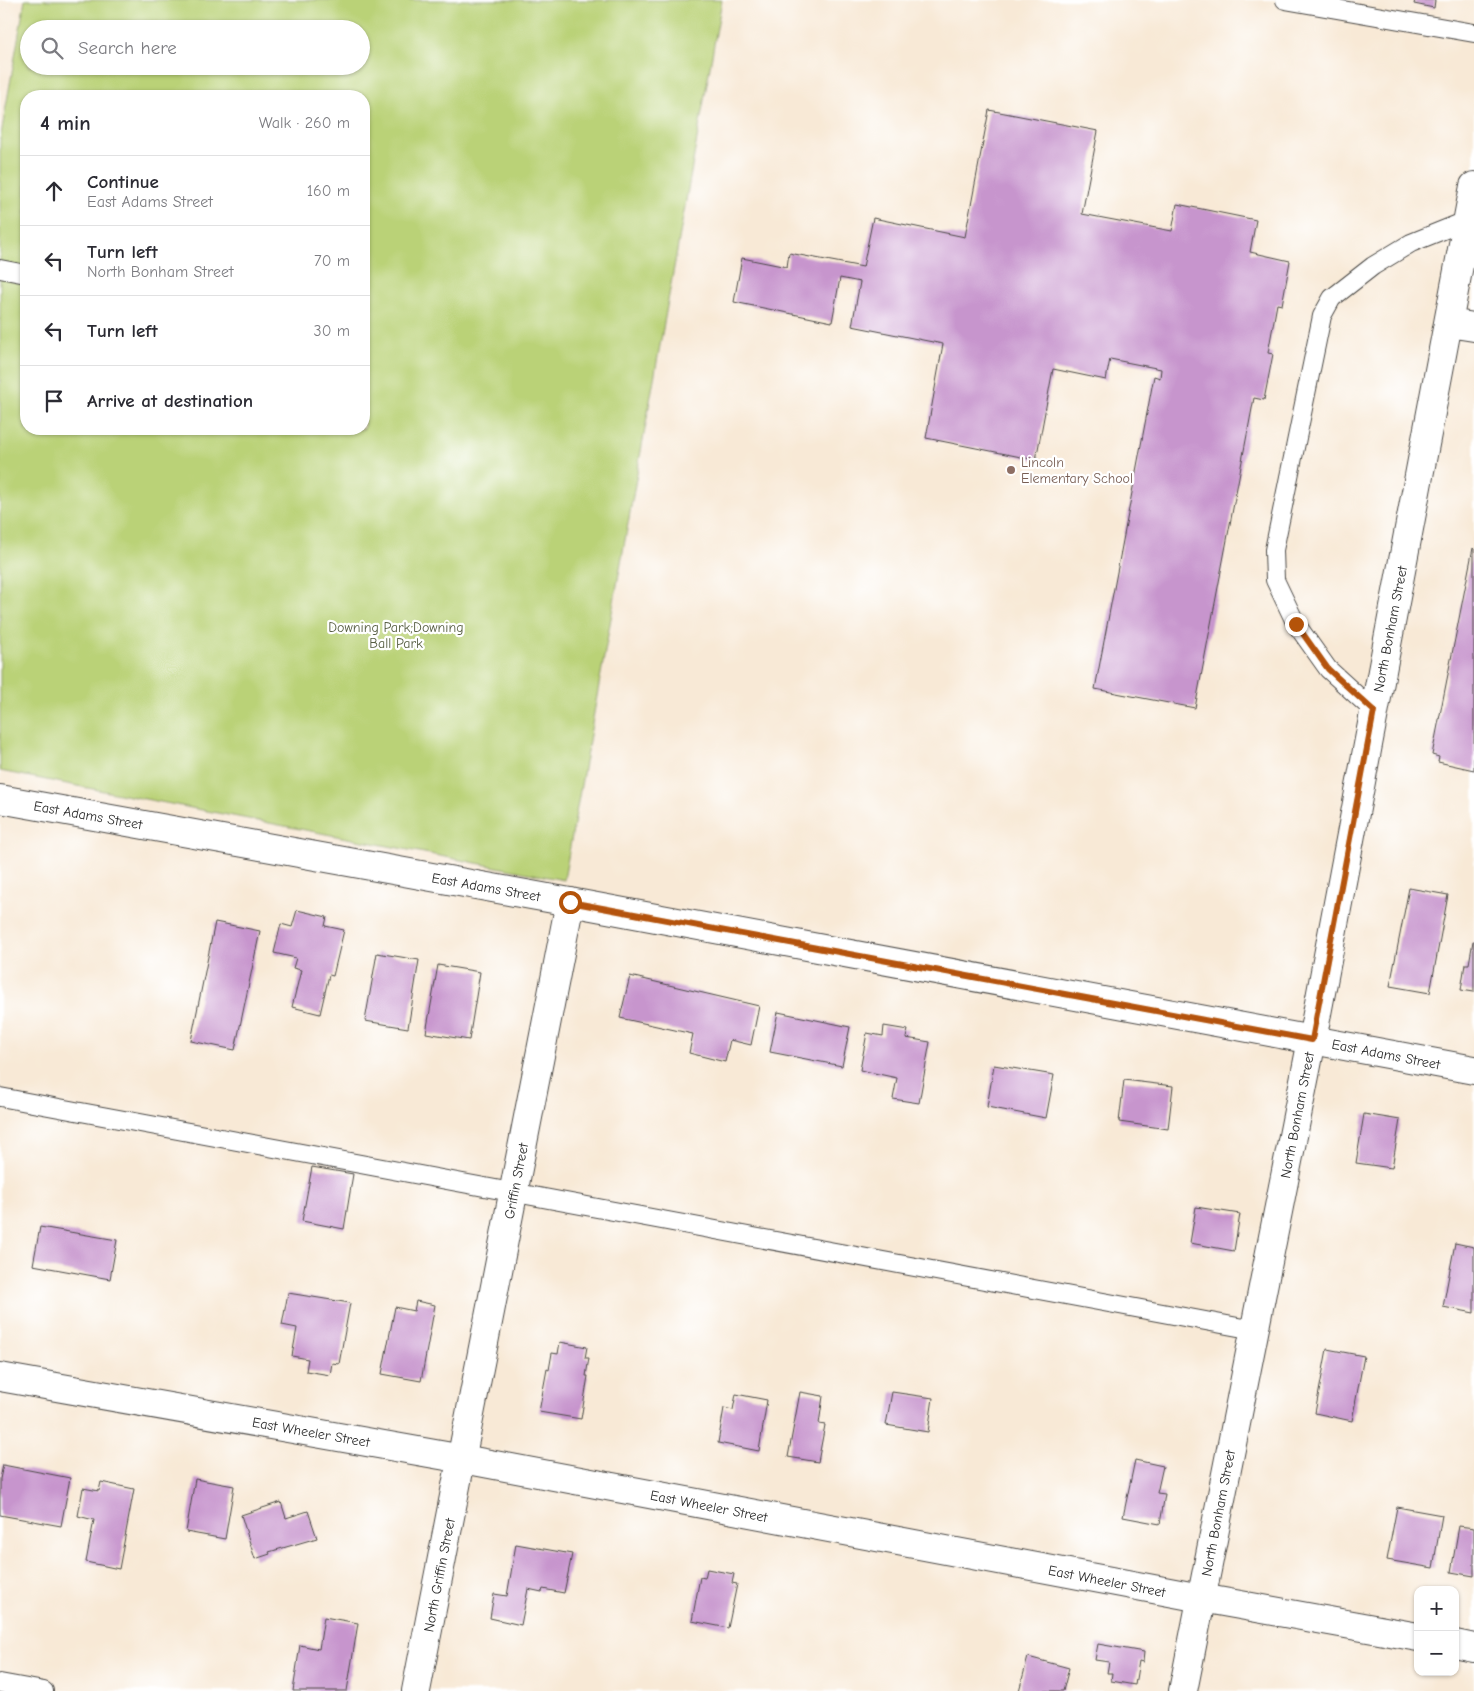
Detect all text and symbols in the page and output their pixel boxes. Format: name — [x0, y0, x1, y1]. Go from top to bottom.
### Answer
search box — [20, 20, 370, 75]
icon: search — [38, 34, 66, 62]
text: Search here — [78, 37, 177, 59]
text: 4 min — [40, 111, 91, 135]
text: Walk · 260 m — [259, 114, 350, 132]
text: Continue — [87, 171, 159, 193]
icon: ahead — [40, 177, 68, 205]
text: 160 m — [307, 182, 350, 200]
text: East Adams Street — [87, 193, 213, 211]
text: Turn left — [87, 241, 158, 263]
icon: left — [40, 247, 68, 275]
text: 70 m — [314, 252, 350, 270]
text: North Bonham Street — [87, 263, 234, 281]
icon: left — [40, 317, 68, 345]
text: Turn left — [87, 320, 158, 342]
text: 30 m — [314, 322, 350, 340]
icon: arrive — [40, 387, 68, 415]
text: Arrive at destination — [87, 390, 253, 412]
place label: Lincoln Elementary School — [1021, 454, 1133, 487]
marker: Lincoln Elementary School — [1005, 464, 1017, 476]
street label: North Bonham Street — [1370, 564, 1411, 694]
route end — [1285, 613, 1308, 636]
park label: Downing Park;Downing Ball Park — [328, 619, 464, 652]
street label: East Adams Street — [32, 798, 145, 834]
street label: East Adams Street — [430, 870, 543, 906]
route start — [559, 891, 582, 914]
street label: East Adams Street — [1330, 1036, 1443, 1074]
street label: North Bonham Street — [1277, 1050, 1318, 1180]
street label: Griffin Street — [501, 1141, 532, 1221]
street label: East Wheeler Street — [251, 1414, 372, 1451]
street label: North Bonham Street — [1198, 1448, 1239, 1578]
street label: East Wheeler Street — [649, 1487, 770, 1526]
street label: North Griffin Street — [420, 1516, 459, 1633]
street label: East Wheeler Street — [1047, 1562, 1168, 1601]
map controls — [1414, 1586, 1459, 1676]
button: + — [1414, 1586, 1459, 1631]
button: − — [1414, 1631, 1459, 1676]

